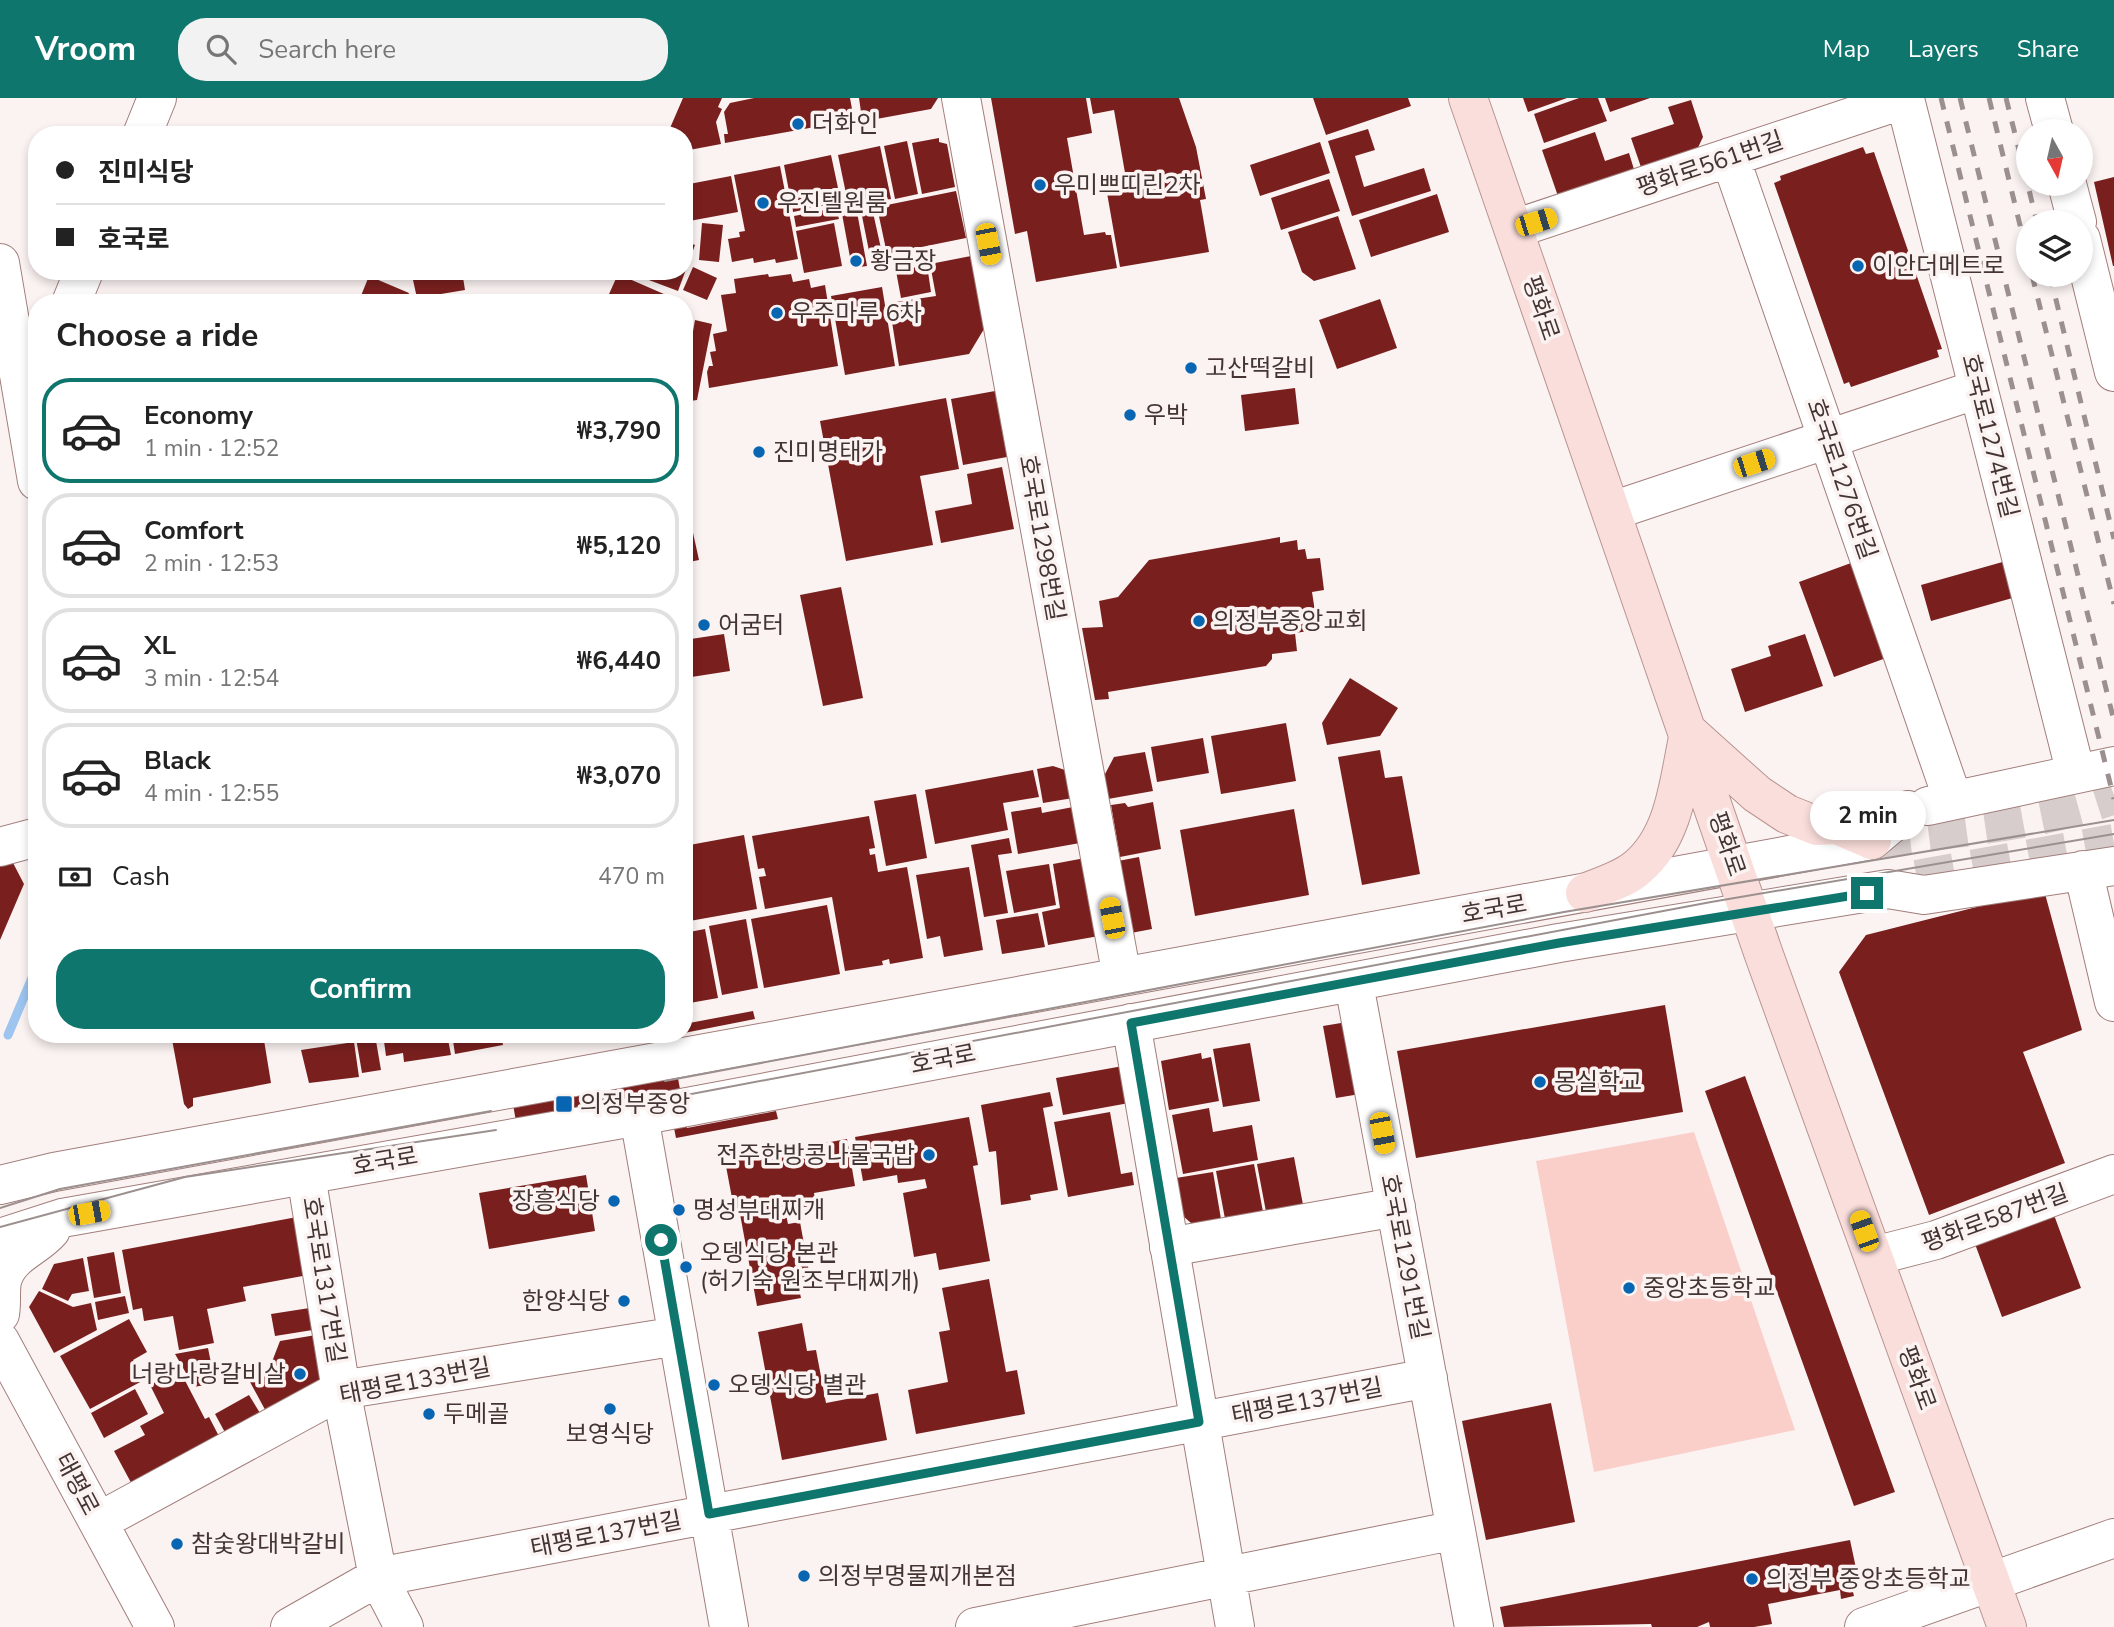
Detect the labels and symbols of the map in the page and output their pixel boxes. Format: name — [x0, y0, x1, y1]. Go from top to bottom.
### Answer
place label: 더화인 — [812, 108, 878, 140]
marker: 더화인 — [790, 116, 806, 132]
north arrow — [2016, 119, 2093, 196]
street label: 평화로561번길 — [1632, 124, 1788, 204]
place label: 우미쁘띠린2차 — [1054, 169, 1201, 201]
marker: 우미쁘띠린2차 — [1032, 177, 1048, 193]
place label: 우진텔원룸 — [777, 187, 887, 219]
marker: 우진텔원룸 — [755, 195, 771, 211]
car — [1513, 206, 1560, 238]
car — [974, 221, 1003, 267]
place label: 황금장 — [870, 245, 936, 277]
place label: 이안더메트로 — [1872, 250, 2004, 282]
marker: 황금장 — [848, 253, 864, 269]
marker: 이안더메트로 — [1850, 258, 1866, 274]
street label: 평화로 — [1515, 271, 1567, 345]
place label: 우주마루 6차 — [791, 297, 922, 329]
marker: 우주마루 6차 — [769, 305, 785, 321]
street label: 호국로1274번길 — [1954, 351, 2026, 521]
place label: 고산떡갈비 — [1205, 352, 1315, 384]
marker: 고산떡갈비 — [1183, 360, 1199, 376]
street label: 호국로1276번길 — [1800, 394, 1884, 564]
place label: 우박 — [1144, 399, 1188, 431]
marker: 우박 — [1122, 407, 1138, 423]
place label: 진미명태가 — [773, 436, 883, 468]
marker: 진미명태가 — [751, 444, 767, 460]
car — [1731, 447, 1778, 479]
street label: 호국로1298번길 — [1012, 452, 1072, 624]
place label: 의정부중앙교회 — [1213, 605, 1368, 637]
place label: 어굼터 — [718, 609, 784, 641]
marker: 의정부중앙교회 — [1191, 613, 1207, 629]
marker: 어굼터 — [696, 617, 712, 633]
callout: 2 min — [1809, 792, 1925, 840]
street label: 평화로 — [1701, 807, 1753, 881]
route end — [1851, 877, 1883, 909]
street label: 호국로 — [1459, 887, 1529, 931]
car — [1098, 895, 1127, 941]
street label: 호국로 — [907, 1037, 979, 1081]
place label: 몽실학교 — [1554, 1066, 1642, 1098]
marker: 몽실학교 — [1532, 1074, 1548, 1090]
place label: 의정부중앙 — [580, 1088, 690, 1120]
marker: 의정부중앙 — [554, 1094, 574, 1114]
car — [1368, 1110, 1397, 1156]
street label: 호국로 — [350, 1139, 420, 1183]
place label: 전주한방콩나물국밥 — [716, 1139, 915, 1171]
marker: 전주한방콩나물국밥 — [921, 1147, 937, 1163]
street label: 호국로1291번길 — [1373, 1171, 1437, 1343]
street label: 평화로587번길 — [1917, 1177, 2073, 1259]
place label: 장흥식당 — [512, 1185, 600, 1217]
marker: 장흥식당 — [606, 1193, 622, 1209]
place label: 명성부대찌개 — [693, 1194, 825, 1226]
street label: 호국로1317번길 — [295, 1195, 353, 1365]
car — [67, 1199, 112, 1227]
marker: 명성부대찌개 — [671, 1202, 687, 1218]
car — [1847, 1208, 1882, 1254]
route start — [645, 1224, 677, 1256]
place label: 오뎅식당 본관 (허기숙 원조부대찌개) — [700, 1237, 920, 1297]
marker: 오뎅식당 본관 (허기숙 원조부대찌개) — [678, 1259, 694, 1275]
place label: 중앙초등학교 — [1643, 1272, 1775, 1304]
marker: 중앙초등학교 — [1621, 1280, 1637, 1296]
place label: 한양식당 — [522, 1285, 610, 1317]
marker: 한양식당 — [616, 1293, 632, 1309]
street label: 평화로 — [1891, 1341, 1943, 1415]
street label: 태평로133번길 — [337, 1351, 493, 1411]
place label: 너랑나랑갈비살 — [131, 1358, 286, 1390]
marker: 너랑나랑갈비살 — [292, 1366, 308, 1382]
place label: 오뎅식당 별관 — [728, 1369, 867, 1401]
street label: 태평로137번길 — [1229, 1371, 1385, 1431]
marker: 오뎅식당 별관 — [706, 1377, 722, 1393]
place label: 두메골 — [443, 1398, 509, 1430]
marker: 보영식당 — [602, 1401, 618, 1417]
marker: 두메골 — [421, 1406, 437, 1422]
place label: 보영식당 — [566, 1418, 654, 1450]
street label: 태평로 — [47, 1447, 107, 1521]
street label: 태평로137번길 — [528, 1504, 684, 1564]
place label: 참숯왕대박갈비 — [191, 1528, 346, 1560]
marker: 참숯왕대박갈비 — [169, 1536, 185, 1552]
place label: 의정부명물찌개본점 — [818, 1560, 1017, 1592]
place label: 의정부 중앙초등학교 — [1766, 1563, 1971, 1595]
marker: 의정부명물찌개본점 — [796, 1568, 812, 1584]
marker: 의정부 중앙초등학교 — [1744, 1571, 1760, 1587]

